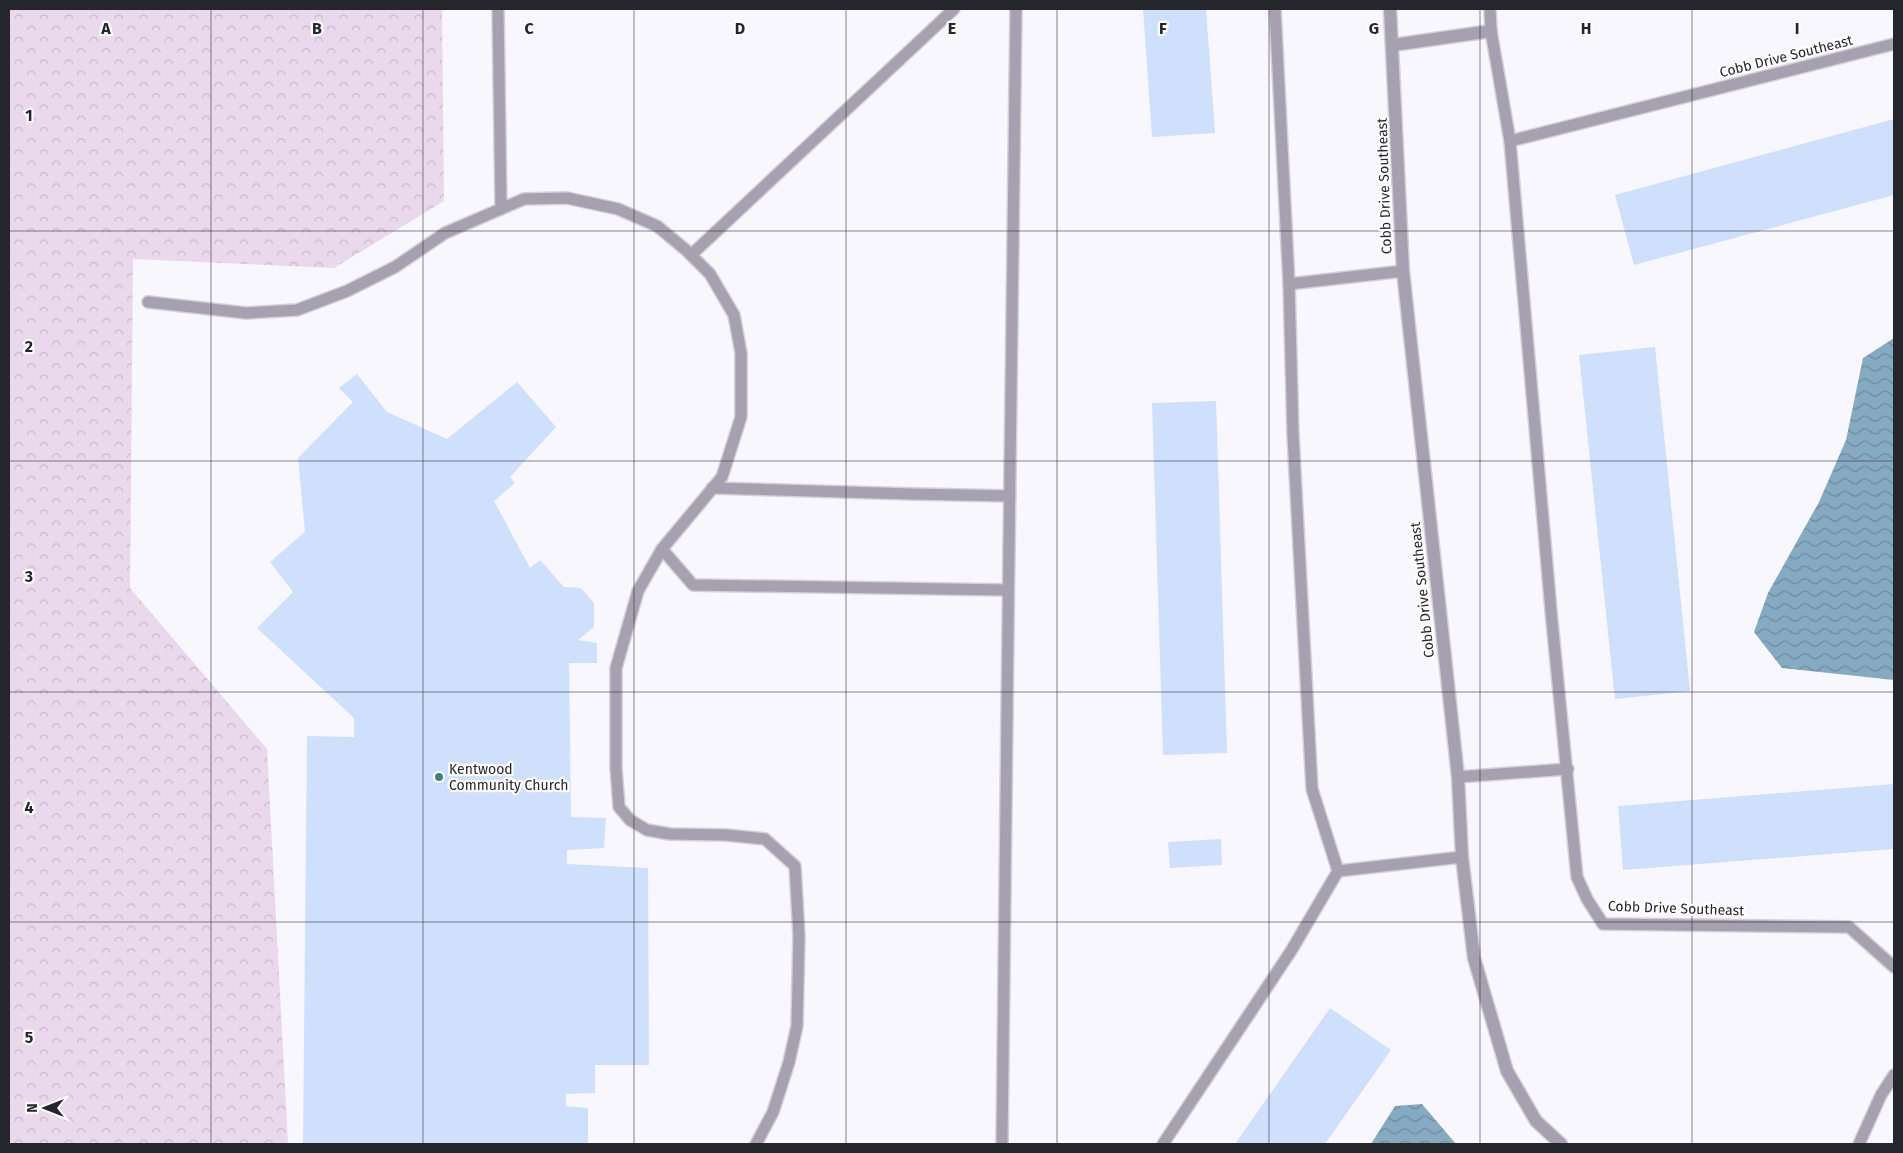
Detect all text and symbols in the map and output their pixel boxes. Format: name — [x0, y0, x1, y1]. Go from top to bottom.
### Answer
text: A — [100, 19, 111, 38]
text: B — [312, 19, 322, 38]
text: C — [524, 19, 534, 38]
text: D — [735, 19, 745, 38]
text: E — [948, 19, 956, 38]
text: F — [1159, 19, 1167, 38]
text: G — [1369, 19, 1379, 38]
text: H — [1581, 19, 1591, 38]
text: I — [1795, 19, 1799, 38]
street label: Cobb Drive Southeast — [1718, 32, 1855, 81]
text: 1 — [25, 106, 33, 125]
street label: Cobb Drive Southeast — [1374, 117, 1395, 254]
text: 2 — [25, 337, 33, 356]
street label: Cobb Drive Southeast — [1407, 520, 1438, 659]
text: 3 — [24, 567, 33, 586]
place label: Kentwood Community Church — [449, 761, 569, 794]
marker: Kentwood Community Church — [433, 771, 445, 783]
text: 4 — [24, 798, 34, 817]
street label: Cobb Drive Southeast — [1608, 898, 1745, 919]
text: 5 — [25, 1028, 34, 1047]
north arrow — [20, 1083, 70, 1133]
text: N — [24, 1103, 41, 1113]

